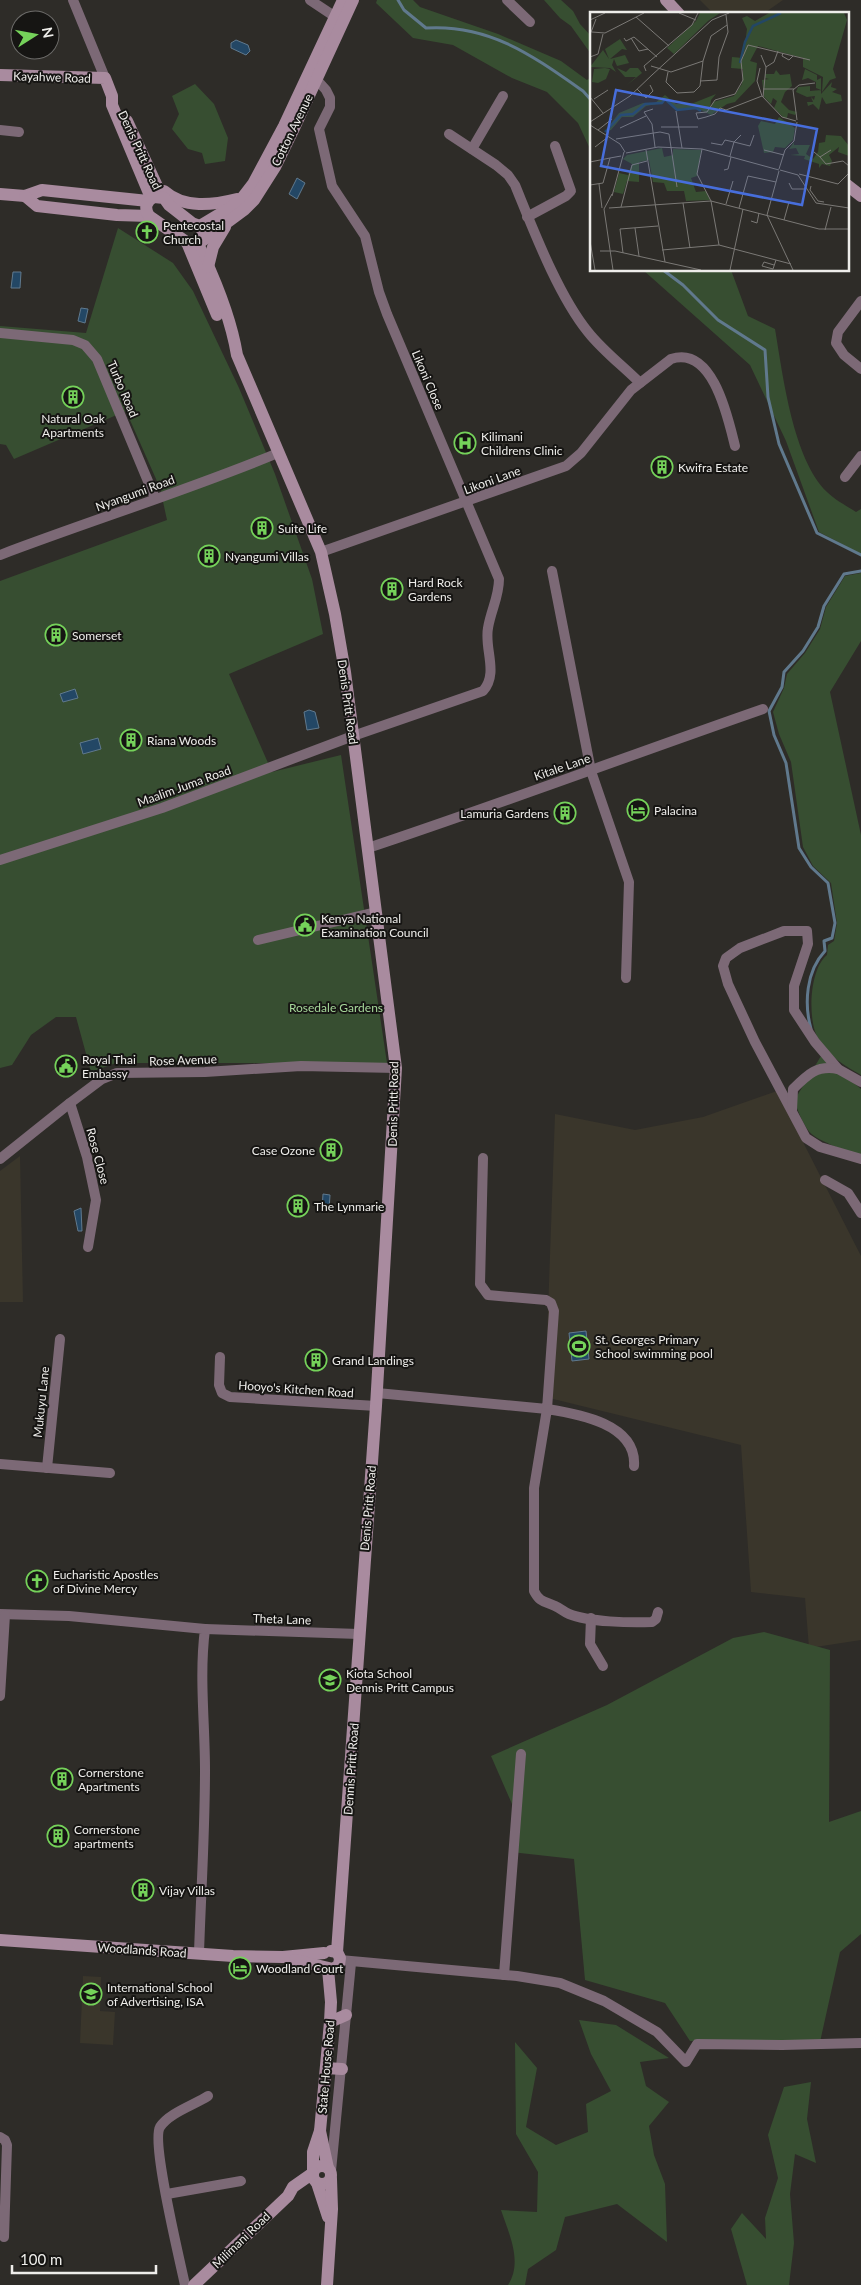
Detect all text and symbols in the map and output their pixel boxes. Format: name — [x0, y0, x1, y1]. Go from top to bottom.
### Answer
north arrow — [10, 10, 60, 60]
inset map — [590, 12, 848, 271]
text: N — [39, 26, 58, 39]
street label: Kayahwe Road — [13, 68, 91, 86]
street label: Cotton Avenue — [268, 91, 316, 169]
street label: Denis Pritt Road — [115, 108, 165, 192]
place label: Pentecostal Church — [163, 218, 224, 247]
church icon: Pentecostal Church — [135, 220, 159, 244]
street label: Likoni Close — [409, 348, 447, 412]
street label: Turbo Road — [104, 358, 142, 420]
building icon: Natural Oak Apartments — [61, 385, 85, 409]
place label: Natural Oak Apartments — [41, 411, 106, 440]
place label: Kilimani Childrens Clinic — [481, 429, 563, 458]
hospital icon: Kilimani Childrens Clinic — [453, 431, 477, 455]
building icon: Kwifra Estate — [650, 455, 674, 479]
place label: Kwifra Estate — [678, 460, 748, 475]
street label: Likoni Lane — [462, 463, 522, 497]
street label: Nyangumi Road — [93, 472, 177, 514]
building icon: Suite Life — [250, 516, 274, 540]
place label: Suite Life — [278, 521, 327, 536]
building icon: Nyangumi Villas — [197, 544, 221, 568]
place label: Nyangumi Villas — [225, 549, 309, 564]
place label: Hard Rock Gardens — [408, 575, 464, 604]
building icon: Hard Rock Gardens — [380, 577, 404, 601]
building icon: Somerset — [44, 623, 68, 647]
place label: Somerset — [72, 628, 122, 643]
street label: Denis Pritt Road — [335, 659, 361, 745]
building icon: Riana Woods — [119, 728, 143, 752]
place label: Riana Woods — [147, 733, 216, 748]
street label: Kitale Lane — [532, 750, 592, 784]
street label: Maalim Juma Road — [135, 762, 233, 810]
hotel icon: Palacina — [626, 798, 650, 822]
building icon: Lamuria Gardens — [553, 801, 577, 825]
place label: Palacina — [654, 803, 697, 818]
place label: Lamuria Gardens — [460, 806, 549, 821]
place label: Kenya National Examination Council — [321, 911, 429, 940]
public building icon: Kenya National Examination Council — [293, 913, 317, 937]
park label: Rosedale Gardens — [289, 1000, 383, 1015]
street label: Rose Avenue — [149, 1051, 217, 1069]
place label: Royal Thai Embassy — [82, 1052, 136, 1081]
public building icon: Royal Thai Embassy — [54, 1054, 78, 1078]
street label: Denis Pritt Road — [385, 1061, 401, 1147]
street label: Rose Close — [83, 1126, 113, 1186]
building icon: Case Ozone — [319, 1138, 343, 1162]
place label: Case Ozone — [252, 1143, 315, 1158]
building icon: The Lynmarie — [286, 1194, 310, 1218]
place label: The Lynmarie — [314, 1199, 384, 1214]
place label: St. Georges Primary School swimming pool — [595, 1332, 713, 1361]
sports icon: St. Georges Primary School swimming pool — [567, 1334, 591, 1358]
building icon: Grand Landings — [304, 1348, 328, 1372]
place label: Grand Landings — [332, 1353, 414, 1368]
street label: Mukuyu Lane — [30, 1366, 52, 1438]
street label: Hooyo's Kitchen Road — [238, 1377, 354, 1401]
street label: Denis Pritt Road — [357, 1465, 379, 1551]
place label: Eucharistic Apostles of Divine Mercy — [53, 1567, 158, 1596]
church icon: Eucharistic Apostles of Divine Mercy — [25, 1569, 49, 1593]
street label: Theta Lane — [253, 1610, 311, 1628]
place label: Kiota School Dennis Pritt Campus — [346, 1666, 454, 1695]
school or university icon: Kiota School Dennis Pritt Campus — [318, 1668, 342, 1692]
street label: Dennis Pritt Road — [340, 1723, 362, 1815]
place label: Cornerstone Apartments — [78, 1765, 144, 1794]
building icon: Cornerstone Apartments — [50, 1767, 74, 1791]
place label: Cornerstone apartments — [74, 1822, 140, 1851]
building icon: Cornerstone apartments — [46, 1824, 70, 1848]
building icon: Vijay Villas — [131, 1878, 155, 1902]
place label: Vijay Villas — [159, 1883, 215, 1898]
street label: Woodlands Road — [97, 1939, 187, 1961]
hotel icon: Woodland Court — [228, 1956, 252, 1980]
place label: Woodland Court — [256, 1961, 344, 1976]
place label: International School of Advertising, ISA — [107, 1980, 213, 2009]
school or university icon: International School of Advertising, ISA — [79, 1982, 103, 2006]
street label: State House Road — [314, 2020, 338, 2114]
street label: Milimani Road — [209, 2209, 273, 2271]
scale bar — [12, 2242, 156, 2274]
text: 100 m — [20, 2250, 62, 2268]

